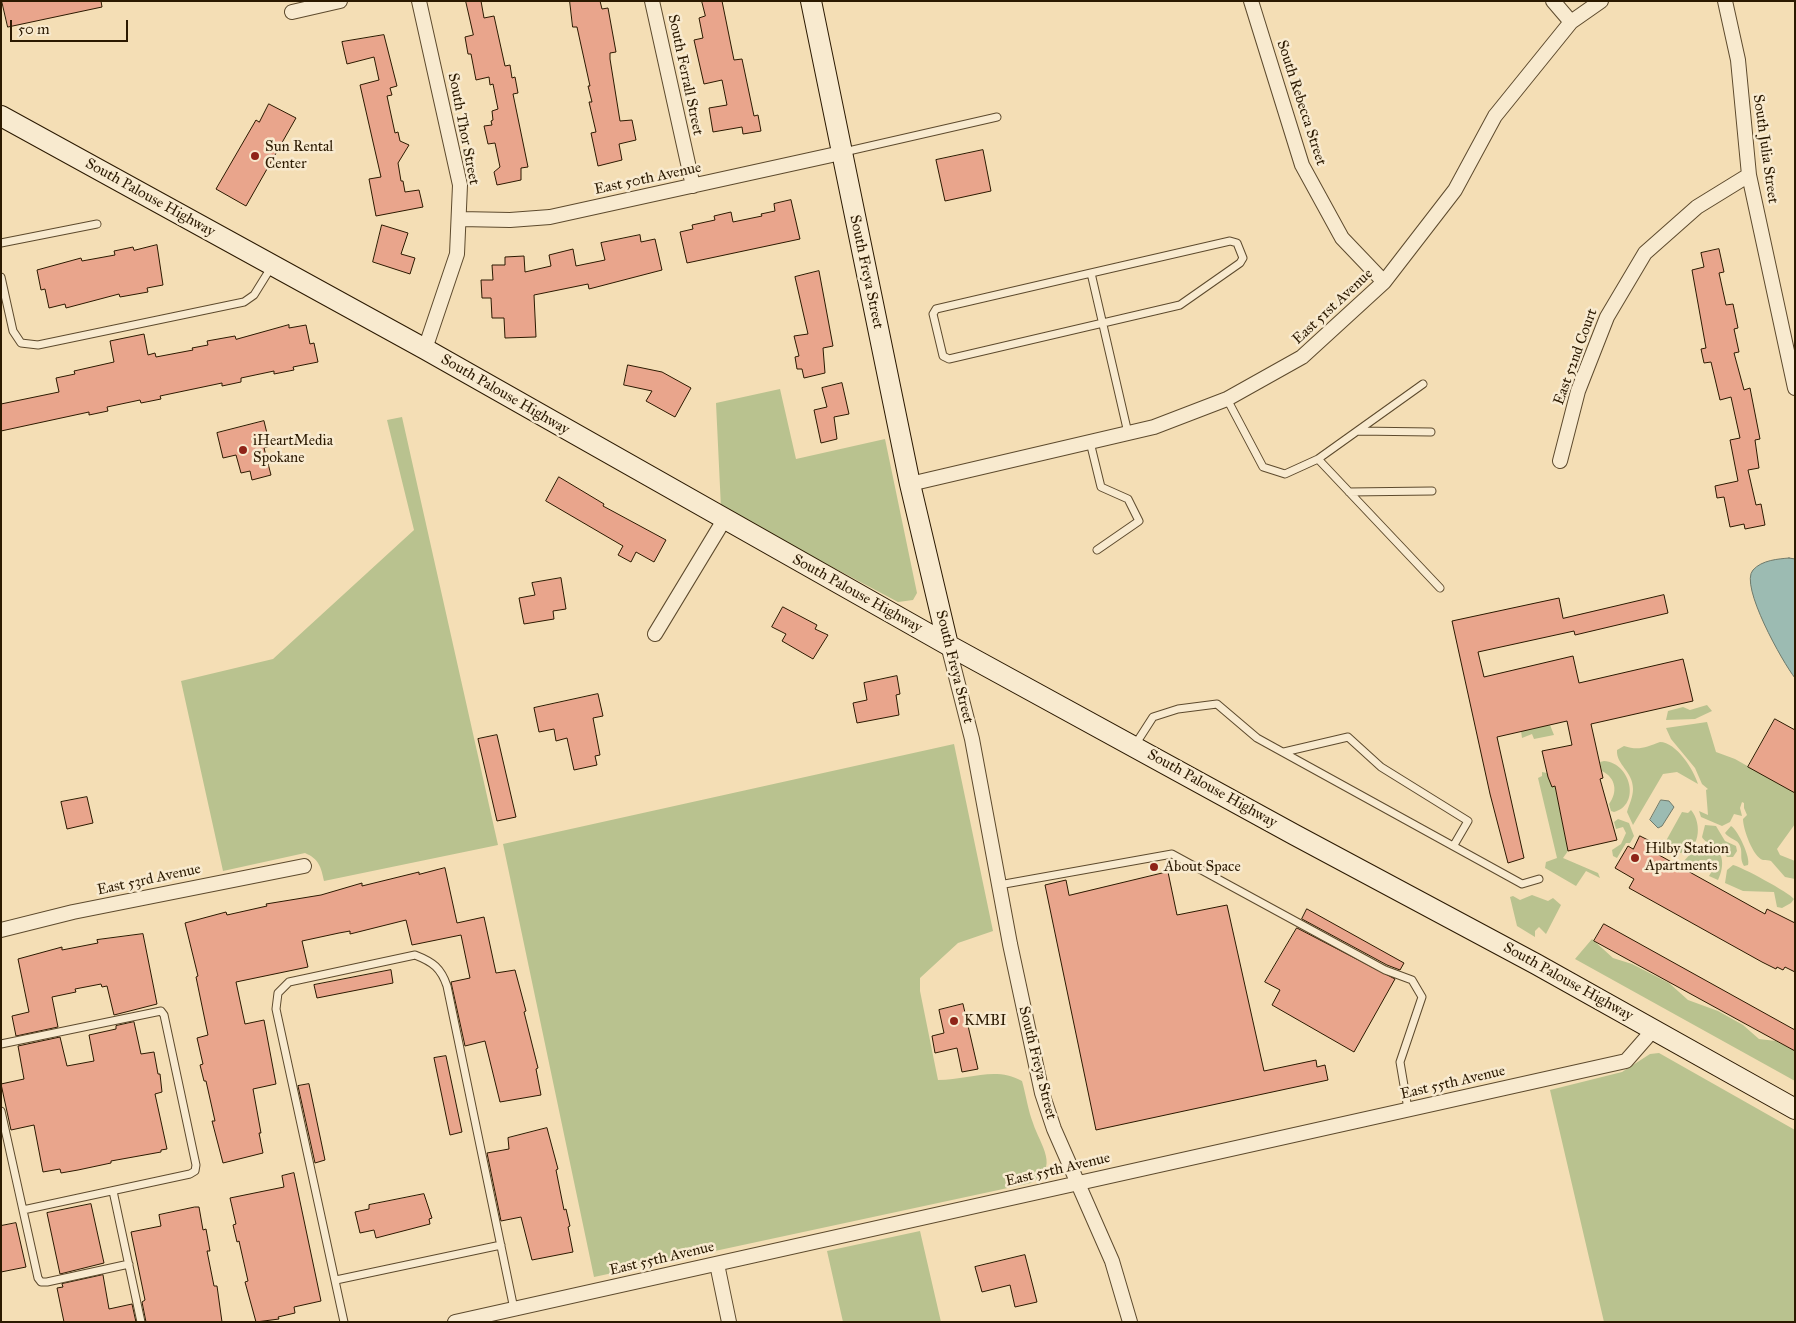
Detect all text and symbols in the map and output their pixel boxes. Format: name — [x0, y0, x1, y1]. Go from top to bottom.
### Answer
scale bar — [12, 10, 130, 42]
street label: South Ferrall Street — [663, 13, 707, 137]
text: 50 m — [18, 20, 50, 38]
street label: South Rebecca Street — [1272, 38, 1330, 168]
street label: South Thor Street — [443, 72, 483, 186]
street label: South Julia Street — [1748, 93, 1782, 205]
place label: Sun Rental Center — [265, 138, 333, 173]
marker: Sun Rental Center — [249, 150, 261, 162]
street label: South Palouse Highway — [82, 155, 218, 241]
street label: East 50th Avenue — [593, 159, 703, 199]
street label: South Freya Street — [845, 213, 887, 331]
street label: East 51st Avenue — [1289, 265, 1377, 349]
street label: East 52nd Court — [1550, 306, 1602, 408]
street label: South Palouse Highway — [437, 351, 573, 439]
place label: iHeartMedia Spokane — [253, 432, 333, 467]
marker: iHeartMedia Spokane — [237, 444, 249, 456]
street label: South Palouse Highway — [789, 551, 925, 637]
street label: South Freya Street — [931, 608, 977, 726]
street label: South Palouse Highway — [1144, 746, 1280, 832]
place label: Hilby Station Apartments — [1645, 840, 1729, 875]
marker: Hilby Station Apartments — [1629, 852, 1641, 864]
place label: About Space — [1164, 858, 1241, 876]
street label: East 53rd Avenue — [96, 860, 202, 900]
marker: About Space — [1148, 861, 1160, 873]
street label: South Palouse Highway — [1500, 939, 1636, 1025]
street label: South Freya Street — [1014, 1004, 1060, 1122]
place label: KMBI — [964, 1012, 1006, 1030]
marker: KMBI — [948, 1015, 960, 1027]
street label: East 55th Avenue — [1399, 1062, 1507, 1104]
street label: East 55th Avenue — [1004, 1149, 1112, 1191]
street label: East 55th Avenue — [608, 1238, 716, 1280]

